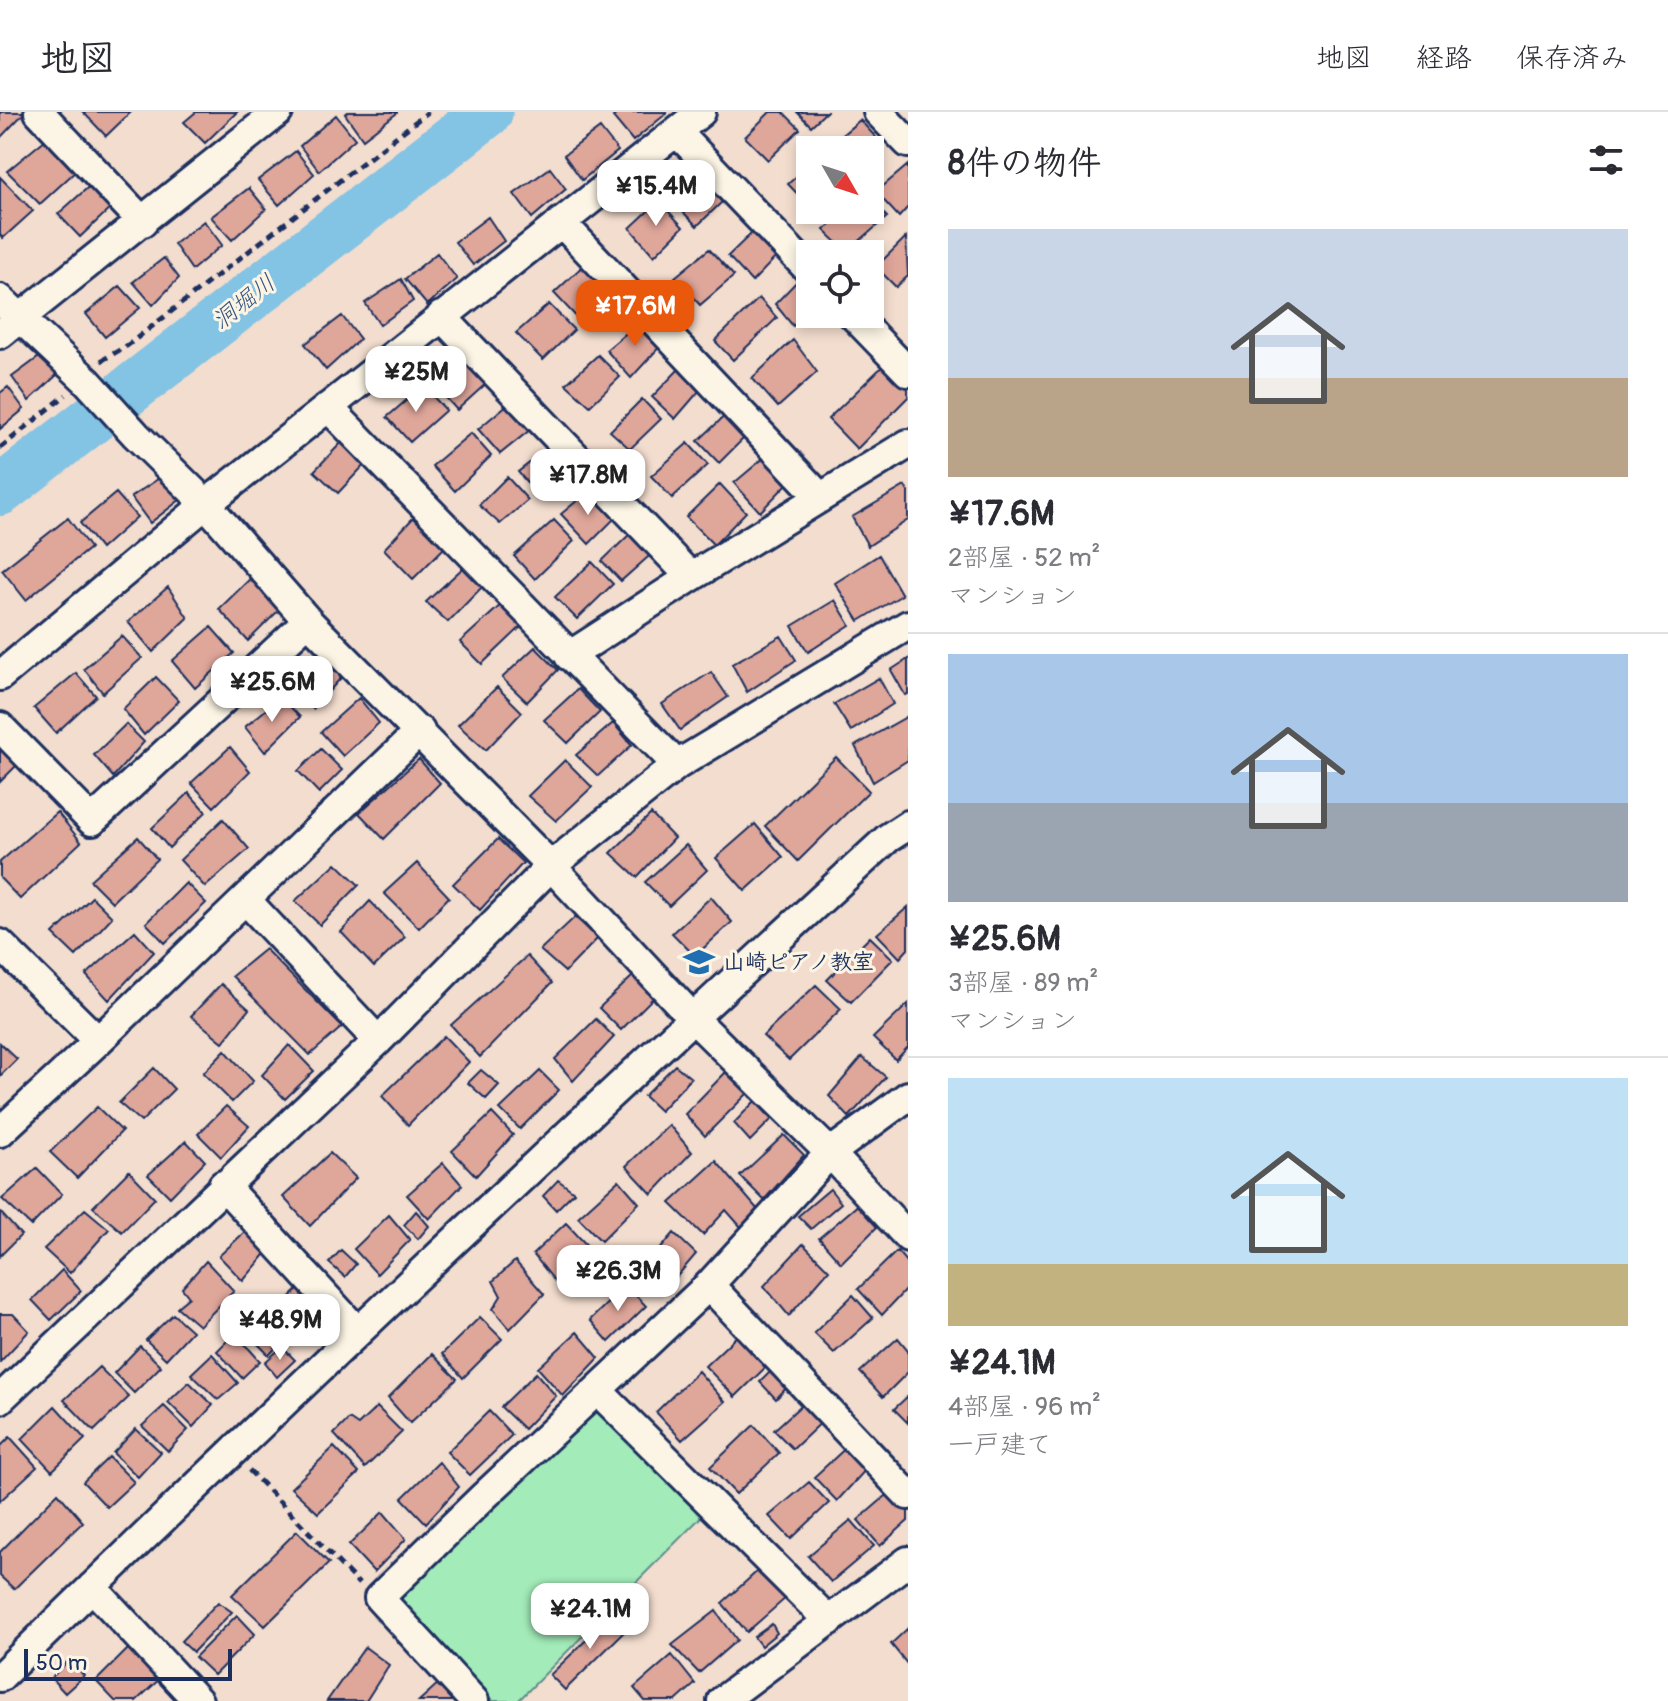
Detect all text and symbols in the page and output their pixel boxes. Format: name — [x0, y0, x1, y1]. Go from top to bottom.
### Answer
text: 地図 — [40, 35, 116, 83]
text: 地図 — [1316, 41, 1372, 76]
text: 経路 — [1416, 41, 1472, 76]
text: 保存済み — [1516, 41, 1628, 76]
north arrow — [796, 136, 884, 224]
map controls — [796, 136, 884, 328]
icon: filters — [1584, 138, 1628, 182]
text: 8件の物件 — [948, 142, 1101, 185]
pin: ¥15.4M — [591, 160, 721, 228]
text: ¥15.4M — [615, 170, 697, 202]
button: locate — [796, 240, 884, 328]
water label: 洞堀川 — [207, 268, 281, 336]
pin: ¥17.6M — [570, 280, 700, 348]
icon: home — [1216, 281, 1360, 425]
text: ¥17.6M — [594, 290, 676, 322]
pin: ¥25M — [369, 346, 463, 414]
text: ¥25M — [383, 356, 449, 388]
pin: ¥17.8M — [523, 449, 653, 517]
text: ¥17.8M — [548, 459, 628, 491]
text: ¥17.6M — [948, 493, 1055, 536]
text: 2部屋 · 52 m² — [948, 542, 1100, 574]
text: マンション — [948, 580, 1077, 612]
pin: ¥25.6M — [207, 656, 337, 724]
text: ¥25.6M — [229, 666, 315, 698]
icon: home — [1216, 706, 1360, 850]
text: ¥25.6M — [948, 918, 1061, 961]
school or university icon: 山崎ピアノ教室 — [682, 945, 716, 979]
place label: 山崎ピアノ教室 — [723, 948, 874, 976]
text: 3部屋 · 89 m² — [948, 967, 1098, 999]
text: マンション — [948, 1005, 1077, 1037]
icon: home — [1216, 1130, 1360, 1274]
pin: ¥26.3M — [553, 1245, 683, 1313]
text: ¥26.3M — [575, 1255, 661, 1287]
pin: ¥48.9M — [215, 1294, 345, 1362]
text: ¥48.9M — [238, 1304, 322, 1336]
text: ¥24.1M — [948, 1342, 1056, 1385]
text: 4部屋 · 96 m² — [948, 1391, 1101, 1423]
text: 一戸建て — [948, 1429, 1052, 1461]
pin: ¥24.1M — [525, 1583, 655, 1651]
text: ¥24.1M — [549, 1593, 631, 1625]
scale bar — [24, 1645, 232, 1681]
text: 50 m — [36, 1649, 87, 1677]

